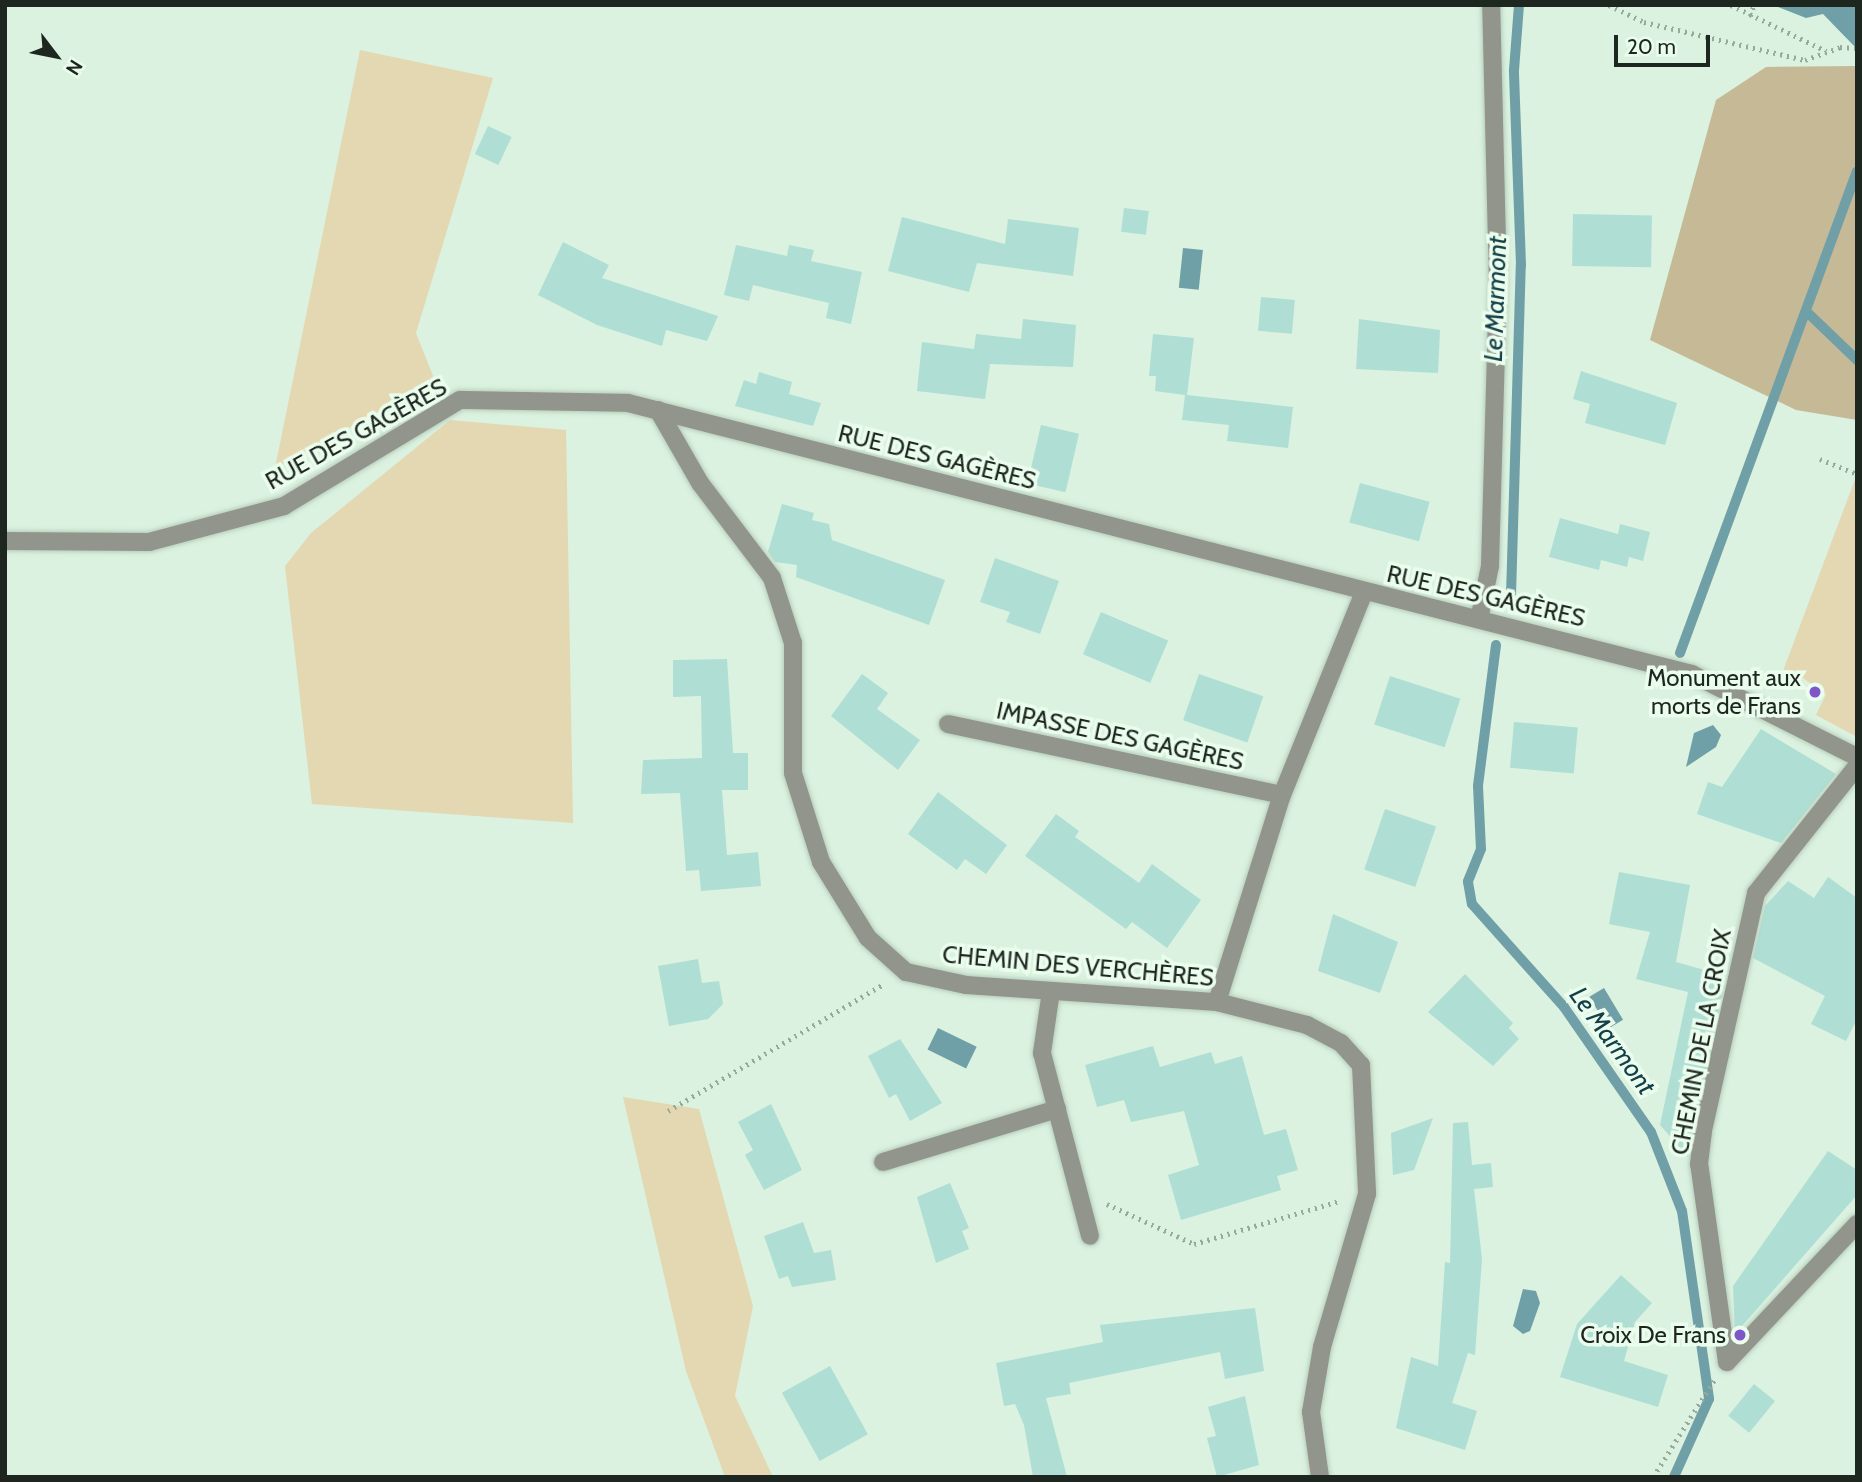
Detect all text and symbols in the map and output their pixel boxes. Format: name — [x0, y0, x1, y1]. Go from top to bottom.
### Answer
north arrow — [21, 21, 91, 91]
scale bar — [1617, 21, 1713, 65]
text: 20 m — [1627, 34, 1676, 59]
text: N — [61, 56, 88, 79]
water label: Le Marmont — [1478, 236, 1514, 362]
street label: RUE DES GAGÈRES — [260, 372, 452, 496]
street label: RUE DES GAGÈRES — [835, 419, 1039, 495]
street label: RUE DES GAGÈRES — [1384, 559, 1588, 633]
place label: Monument aux morts de Frans — [1647, 664, 1801, 720]
marker: Monument aux morts de Frans — [1807, 684, 1823, 700]
street label: IMPASSE DES GAGÈRES — [994, 696, 1246, 776]
street label: CHEMIN DE LA CROIX — [1665, 927, 1737, 1157]
street label: CHEMIN DES VERCHÈRES — [941, 940, 1215, 992]
water label: Le Marmont — [1562, 981, 1662, 1101]
place label: Croix De Frans — [1580, 1321, 1726, 1349]
marker: Croix De Frans — [1732, 1327, 1748, 1343]

